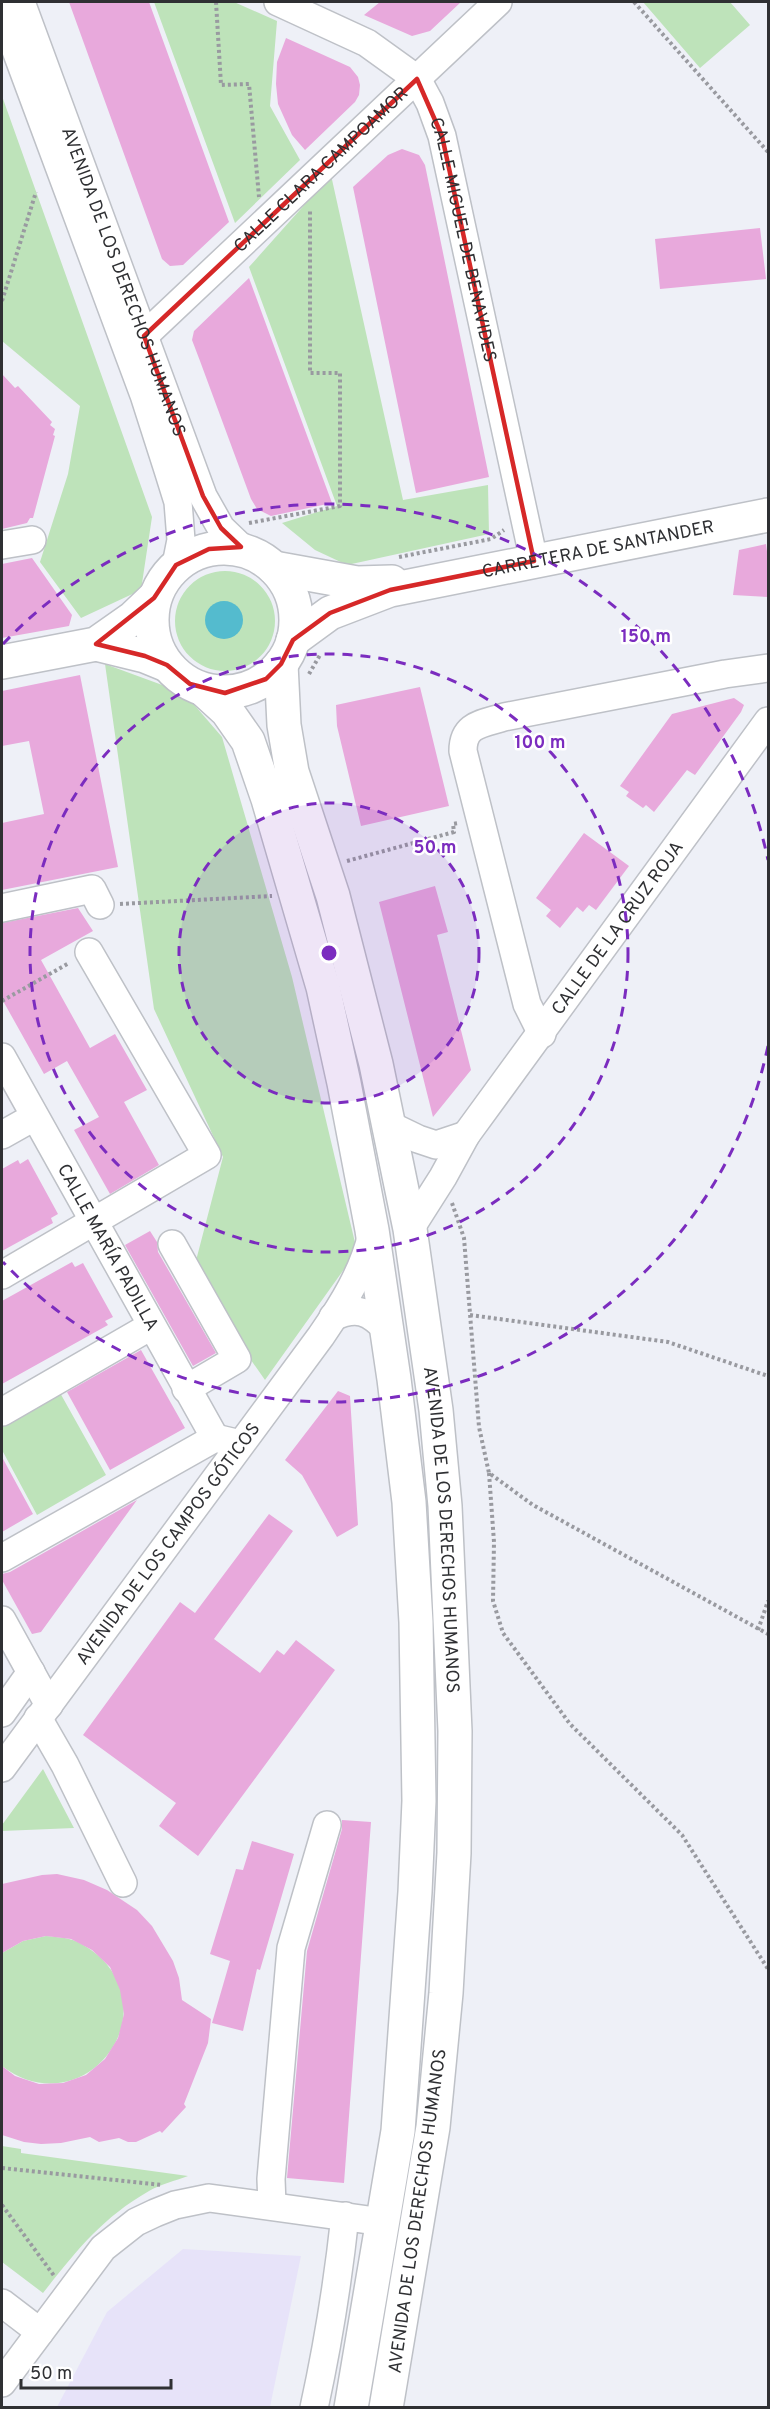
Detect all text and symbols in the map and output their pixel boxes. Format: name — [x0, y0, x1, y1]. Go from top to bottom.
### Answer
street label: CALLE CLARA CAMPOAMOR — [230, 82, 414, 258]
street label: CALLE MIGUEL DE BENAVIDES — [423, 115, 501, 365]
street label: AVENIDA DE LOS DERECHOS HUMANOS — [55, 124, 190, 440]
street label: CARRETERA DE SANTANDER — [480, 516, 716, 584]
text: 150 m — [621, 626, 671, 649]
text: 100 m — [514, 732, 566, 755]
text: 50 m — [413, 837, 457, 860]
street label: CALLE DE LA CRUZ ROJA — [547, 837, 689, 1020]
centre of rings — [319, 943, 339, 963]
street label: CALLE MARÍA PADILLA — [51, 1160, 163, 1336]
street label: AVENIDA DE LOS DERECHOS HUMANOS — [417, 1365, 463, 1694]
street label: AVENIDA DE LOS CAMPOS GÓTICOS — [72, 1419, 266, 1670]
street label: AVENIDA DE LOS DERECHOS HUMANOS — [384, 2047, 453, 2375]
scale bar — [21, 2352, 171, 2390]
text: 50 m — [30, 2363, 72, 2386]

